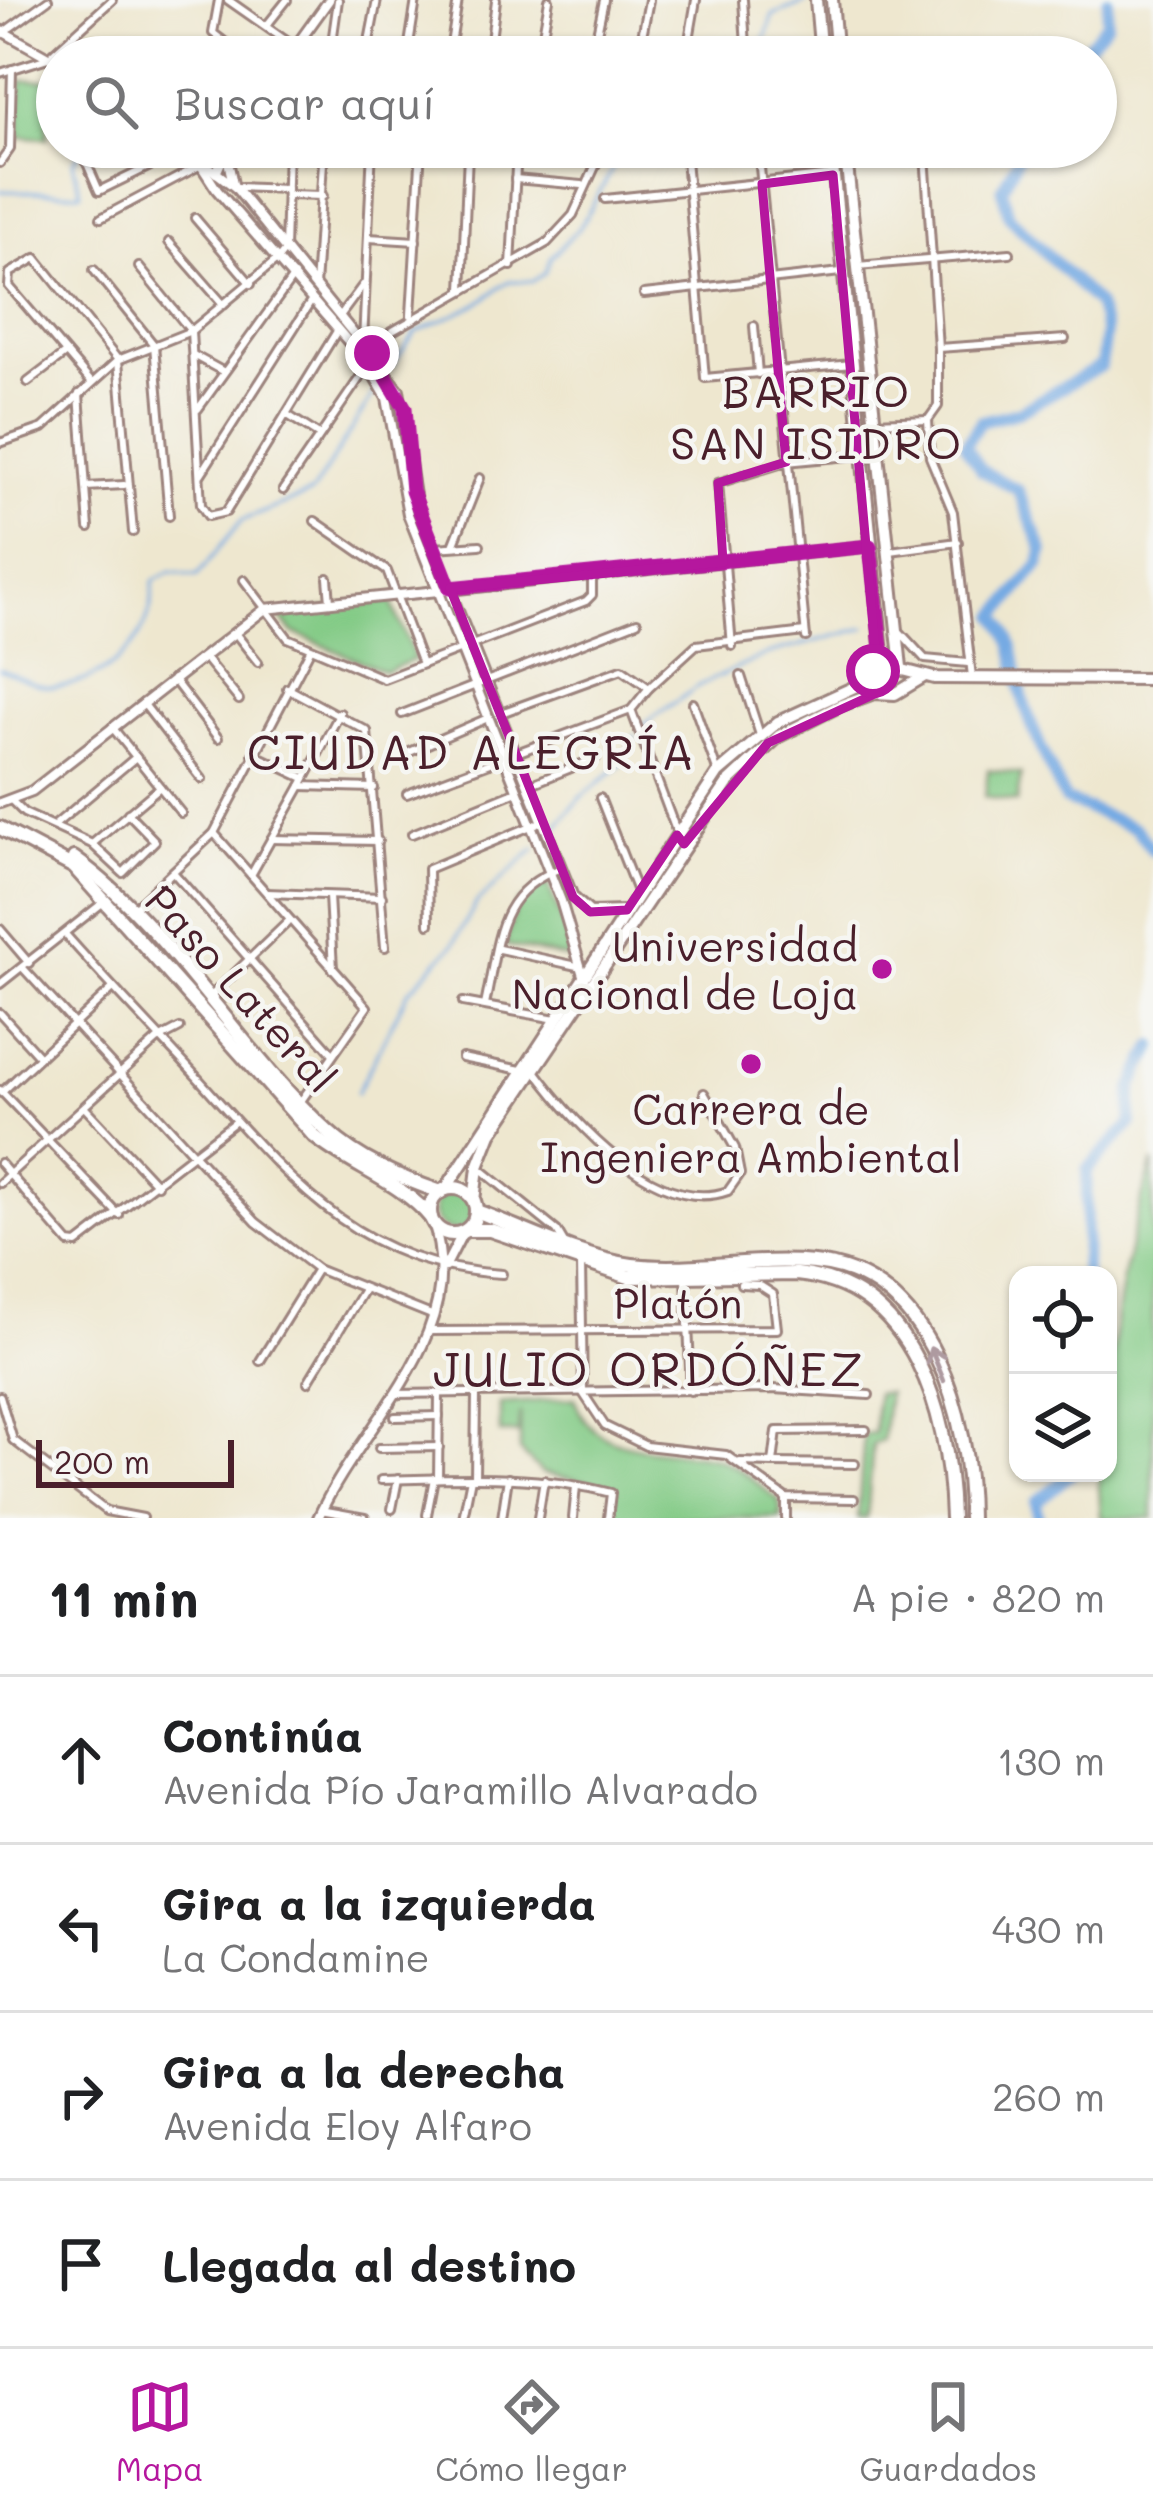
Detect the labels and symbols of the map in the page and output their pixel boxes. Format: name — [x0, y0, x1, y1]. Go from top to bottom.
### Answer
route end — [345, 326, 399, 380]
district label: BARRIO SAN ISIDRO — [670, 361, 964, 471]
route start — [846, 644, 900, 698]
district label: CIUDAD ALEGRÍA — [247, 720, 697, 782]
street label: Paso Lateral — [134, 873, 350, 1103]
place label: Universidad Nacional de Loja — [512, 918, 858, 1021]
marker: Universidad Nacional de Loja — [869, 956, 895, 982]
marker: Carrera de Ingeniera Ambiental — [738, 1051, 764, 1077]
place label: Carrera de Ingeniera Ambiental — [540, 1081, 962, 1184]
street label: Platón — [613, 1275, 743, 1330]
district label: JULIO ORDÓÑEZ — [433, 1337, 865, 1399]
one-way arrow — [925, 1346, 947, 1383]
scale bar — [36, 1434, 234, 1487]

